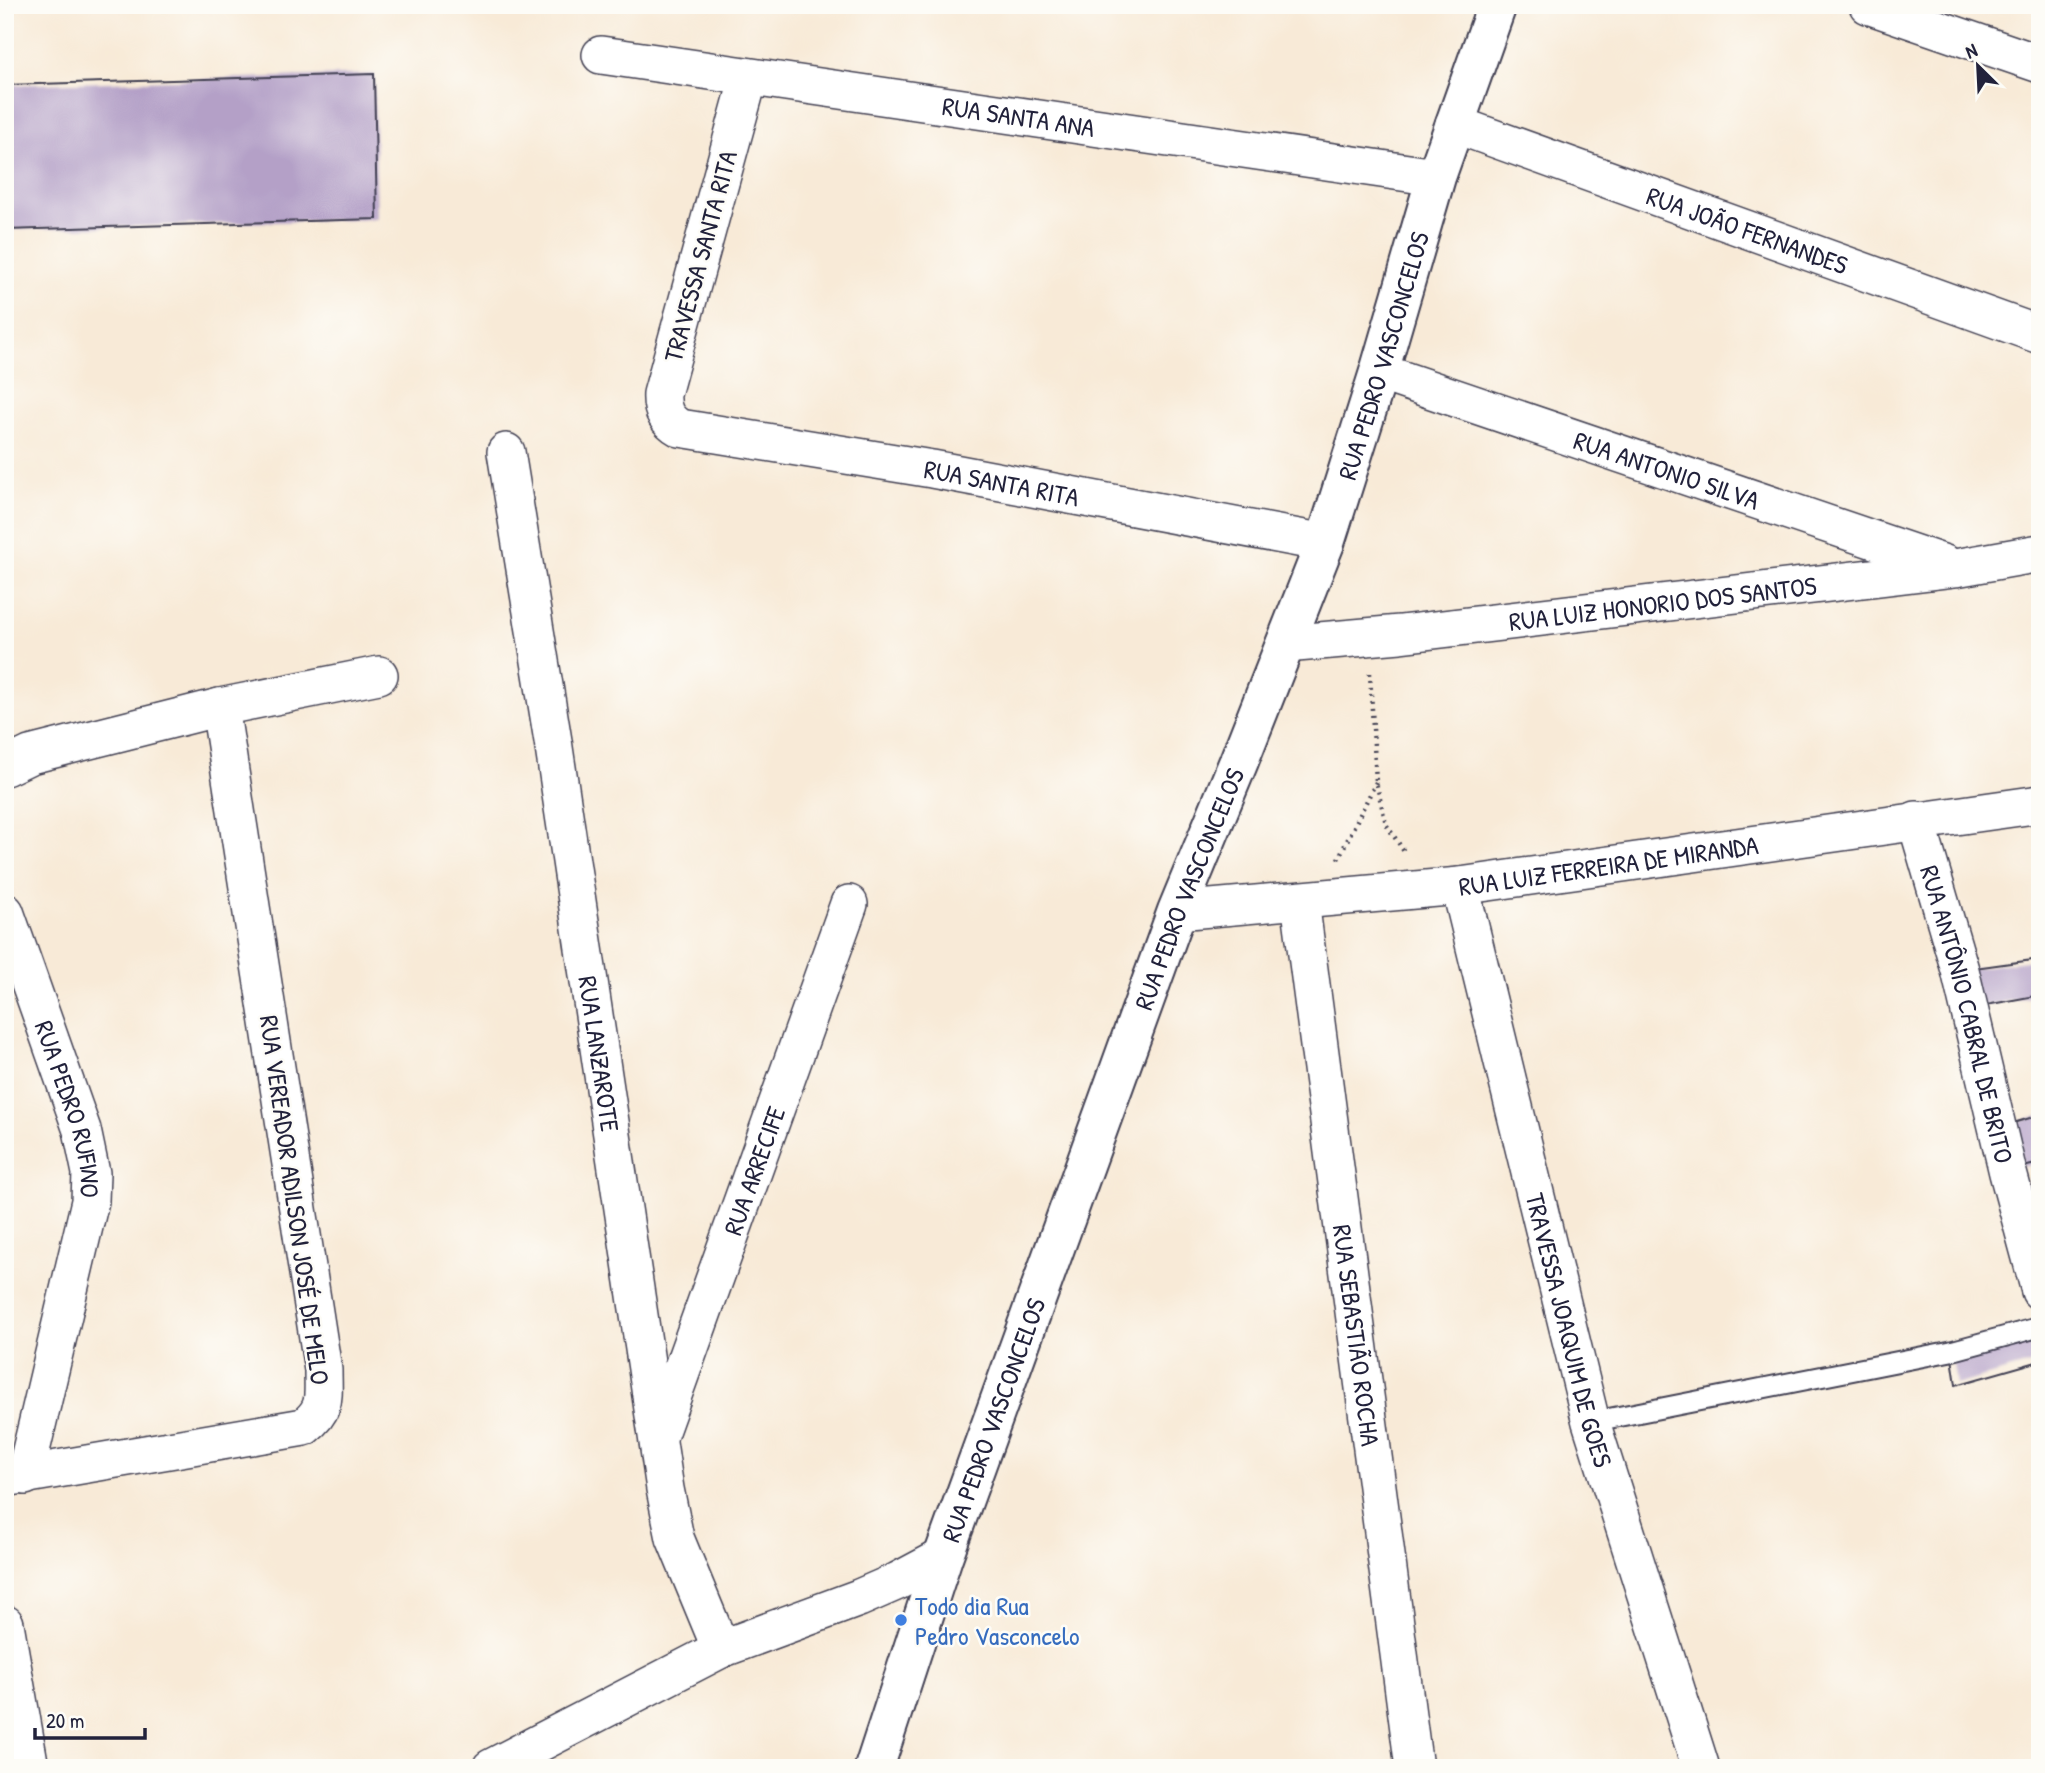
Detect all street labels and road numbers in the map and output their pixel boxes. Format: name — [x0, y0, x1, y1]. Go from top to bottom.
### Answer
street label: RUA SANTA ANA — [940, 88, 1097, 144]
street label: TRAVESSA SANTA RITA — [655, 146, 745, 366]
street label: RUA JOÃO FERNANDES — [1642, 177, 1853, 282]
street label: RUA PEDRO VASCONCELOS — [1329, 227, 1437, 484]
street label: RUA ANTONIO SILVA — [1570, 422, 1764, 517]
street label: RUA SANTA RITA — [922, 451, 1082, 514]
street label: RUA LUIZ HONORIO DOS SANTOS — [1507, 567, 1818, 638]
street label: RUA PEDRO VASCONCELOS — [1125, 762, 1252, 1014]
street label: RUA LUIZ FERREIRA DE MIRANDA — [1456, 827, 1761, 903]
street label: RUA ANTÔNIO CABRAL DE BRITO — [1913, 861, 2023, 1167]
street label: RUA LANZAROTE — [571, 974, 629, 1134]
street label: RUA VEREADOR ADILSON JOSÉ DE MELO — [252, 1013, 338, 1387]
street label: RUA PEDRO RUFINO — [27, 1016, 109, 1198]
street label: RUA ARRECIFE — [714, 1101, 793, 1240]
street label: TRAVESSA JOAQUIM DE GOES — [1518, 1189, 1622, 1471]
street label: RUA SEBASTIÃO ROCHA — [1325, 1222, 1389, 1448]
street label: RUA PEDRO VASCONCELOS — [932, 1293, 1053, 1547]

